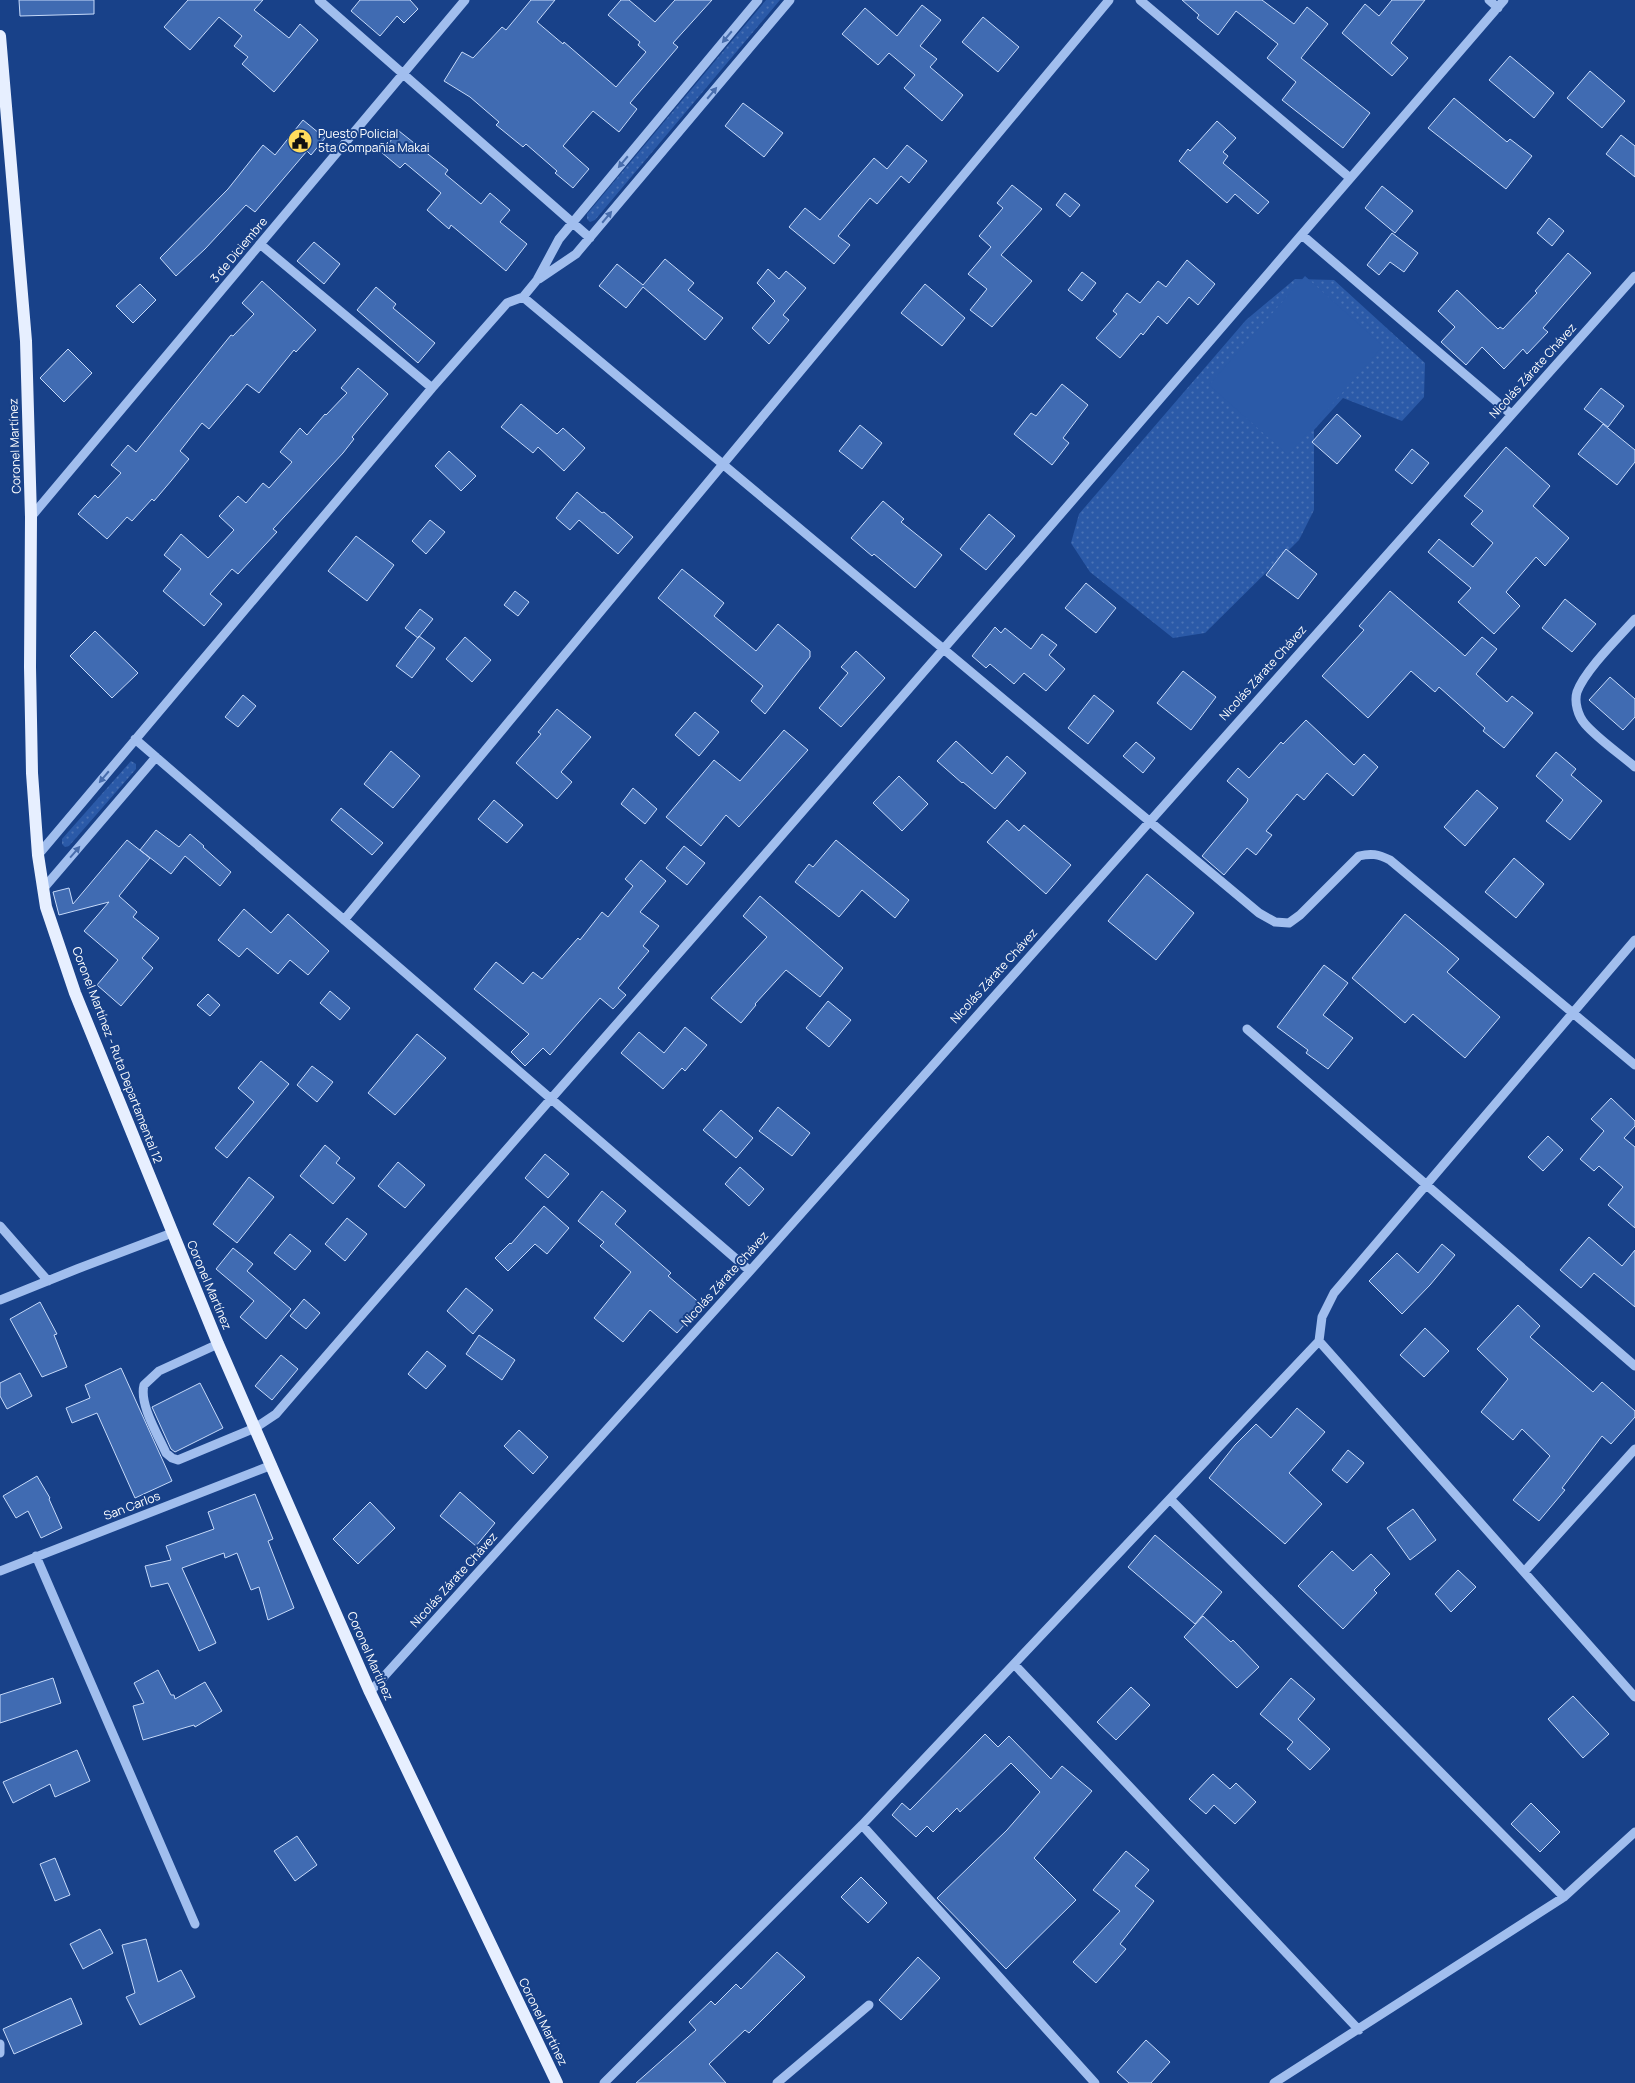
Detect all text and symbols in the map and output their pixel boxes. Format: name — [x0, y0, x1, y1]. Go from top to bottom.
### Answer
one-way arrow — [721, 31, 733, 43]
one-way arrow — [706, 87, 718, 99]
place label: Puesto Policial 5ta Compañía Makai — [318, 125, 430, 156]
public building icon: Puesto Policial 5ta Compañía Makai — [287, 128, 313, 154]
one-way arrow — [618, 156, 629, 168]
one-way arrow — [602, 210, 613, 223]
street label: 3 de Diciembre — [206, 213, 271, 286]
street label: Nicolás Zárate Chávez — [1485, 319, 1580, 422]
street label: Coronel Martínez — [4, 398, 25, 494]
street label: Nicolás Zárate Chávez — [1215, 621, 1310, 724]
one-way arrow — [98, 770, 110, 782]
one-way arrow — [69, 846, 80, 858]
street label: Nicolás Zárate Chávez — [946, 924, 1041, 1027]
street label: Coronel Martínez - Ruta Departamental 12 — [68, 944, 167, 1166]
street label: Nicolás Zárate Chávez — [677, 1227, 772, 1330]
street label: Coronel Martínez — [183, 1238, 236, 1332]
street label: San Carlos — [101, 1487, 163, 1524]
street label: Nicolás Zárate Chávez — [406, 1528, 501, 1631]
street label: Coronel Martínez — [343, 1609, 398, 1703]
street label: Coronel Martínez — [515, 1975, 572, 2068]

